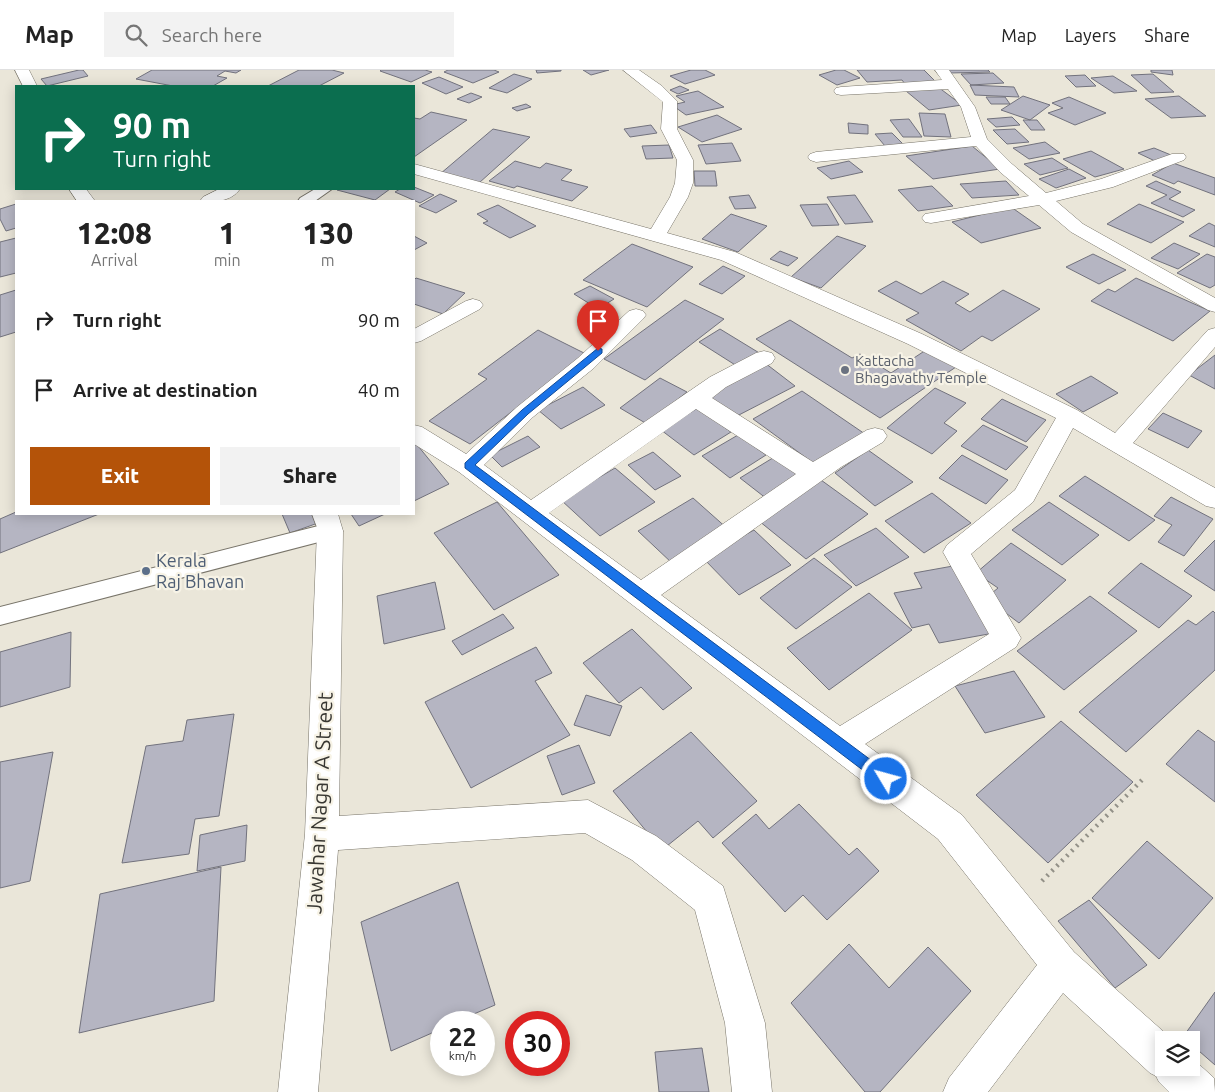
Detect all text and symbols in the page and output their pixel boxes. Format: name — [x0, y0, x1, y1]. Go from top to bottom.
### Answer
search box — [104, 12, 454, 57]
text: Map — [25, 21, 74, 48]
icon: search — [122, 21, 150, 49]
text: Search here — [162, 24, 262, 46]
text: Map — [1001, 25, 1037, 45]
text: Layers — [1065, 25, 1116, 45]
text: Share — [1144, 25, 1190, 45]
icon: right — [30, 105, 95, 170]
text: 90 m — [113, 105, 191, 145]
text: Turn right — [113, 146, 211, 171]
text: 12:08 — [77, 216, 152, 250]
text: 1 — [219, 216, 236, 250]
text: 130 — [302, 216, 353, 250]
text: Arrival — [91, 251, 138, 269]
text: min — [214, 251, 241, 269]
text: m — [321, 251, 335, 269]
pin — [577, 300, 619, 351]
icon: right — [30, 306, 58, 334]
icon: arrive — [584, 307, 612, 335]
text: Turn right — [73, 309, 161, 331]
text: 90 m — [358, 309, 400, 331]
place label: Kattacha Bhagavathy Temple — [855, 352, 987, 386]
marker: Kattacha Bhagavathy Temple — [839, 364, 851, 376]
icon: arrive — [30, 376, 58, 404]
text: Arrive at destination — [73, 379, 258, 401]
text: 40 m — [358, 379, 400, 401]
button: Exit — [30, 447, 210, 505]
button: Share — [220, 447, 400, 505]
place label: Kerala Raj Bhavan — [156, 550, 244, 591]
marker: Kerala Raj Bhavan — [140, 565, 152, 577]
street label: Jawahar Nagar A Street — [301, 691, 337, 915]
position arrow — [859, 752, 911, 804]
speed limit sign: 30 — [505, 1011, 570, 1076]
text: 22 — [448, 1023, 477, 1051]
map controls — [1155, 1031, 1200, 1076]
button: layers — [1155, 1031, 1200, 1076]
text: km/h — [449, 1049, 476, 1062]

